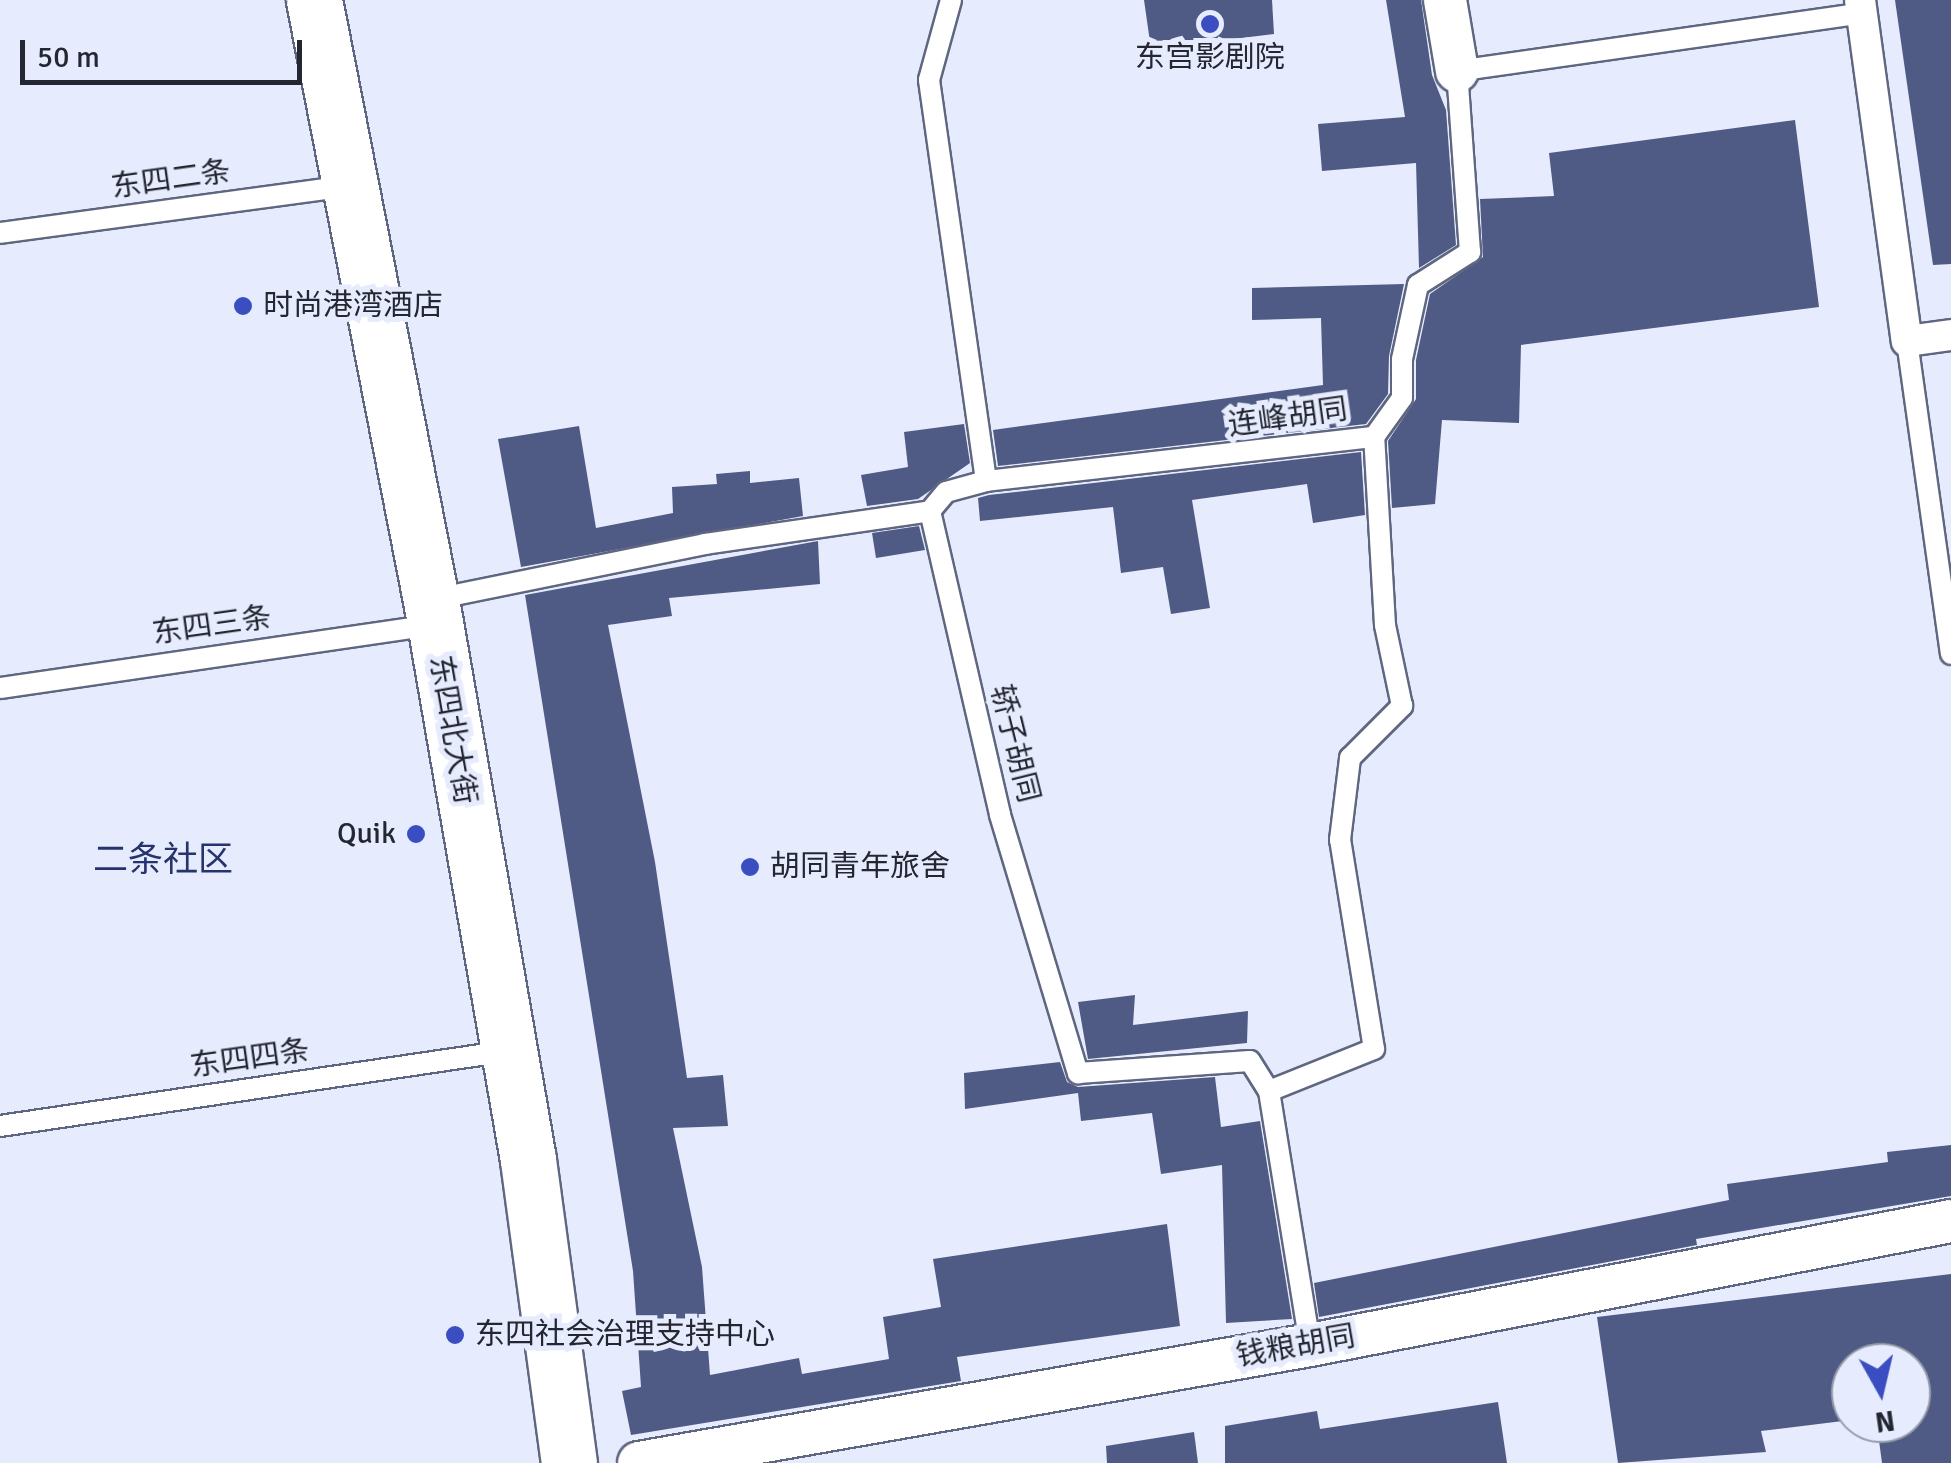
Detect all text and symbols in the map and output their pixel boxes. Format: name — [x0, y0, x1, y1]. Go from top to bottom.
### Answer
marker: 东宫影剧院 — [1199, 13, 1221, 35]
scale bar — [25, 20, 308, 82]
text: 50 m — [37, 39, 100, 76]
place label: 东宫影剧院 — [1135, 40, 1285, 76]
street label: 东四二条 — [109, 154, 233, 206]
place label: 时尚港湾酒店 — [263, 288, 443, 324]
marker: 时尚港湾酒店 — [232, 295, 254, 317]
street label: 连峰胡同 — [1226, 392, 1350, 444]
street label: 东四三条 — [150, 600, 274, 652]
street label: 东四北大街 — [421, 653, 483, 807]
street label: 轿子胡同 — [982, 681, 1046, 807]
place label: Quik — [337, 816, 396, 852]
marker: Quik — [405, 823, 427, 845]
district label: 二条社区 — [93, 839, 233, 881]
place label: 胡同青年旅舍 — [770, 849, 950, 885]
marker: 胡同青年旅舍 — [739, 856, 761, 878]
street label: 东四四条 — [188, 1033, 312, 1085]
place label: 东四社会治理支持中心 — [475, 1317, 775, 1353]
street label: 钱粮胡同 — [1234, 1319, 1358, 1375]
marker: 东四社会治理支持中心 — [444, 1324, 466, 1346]
north arrow — [1831, 1343, 1931, 1443]
text: N — [1873, 1403, 1897, 1439]

